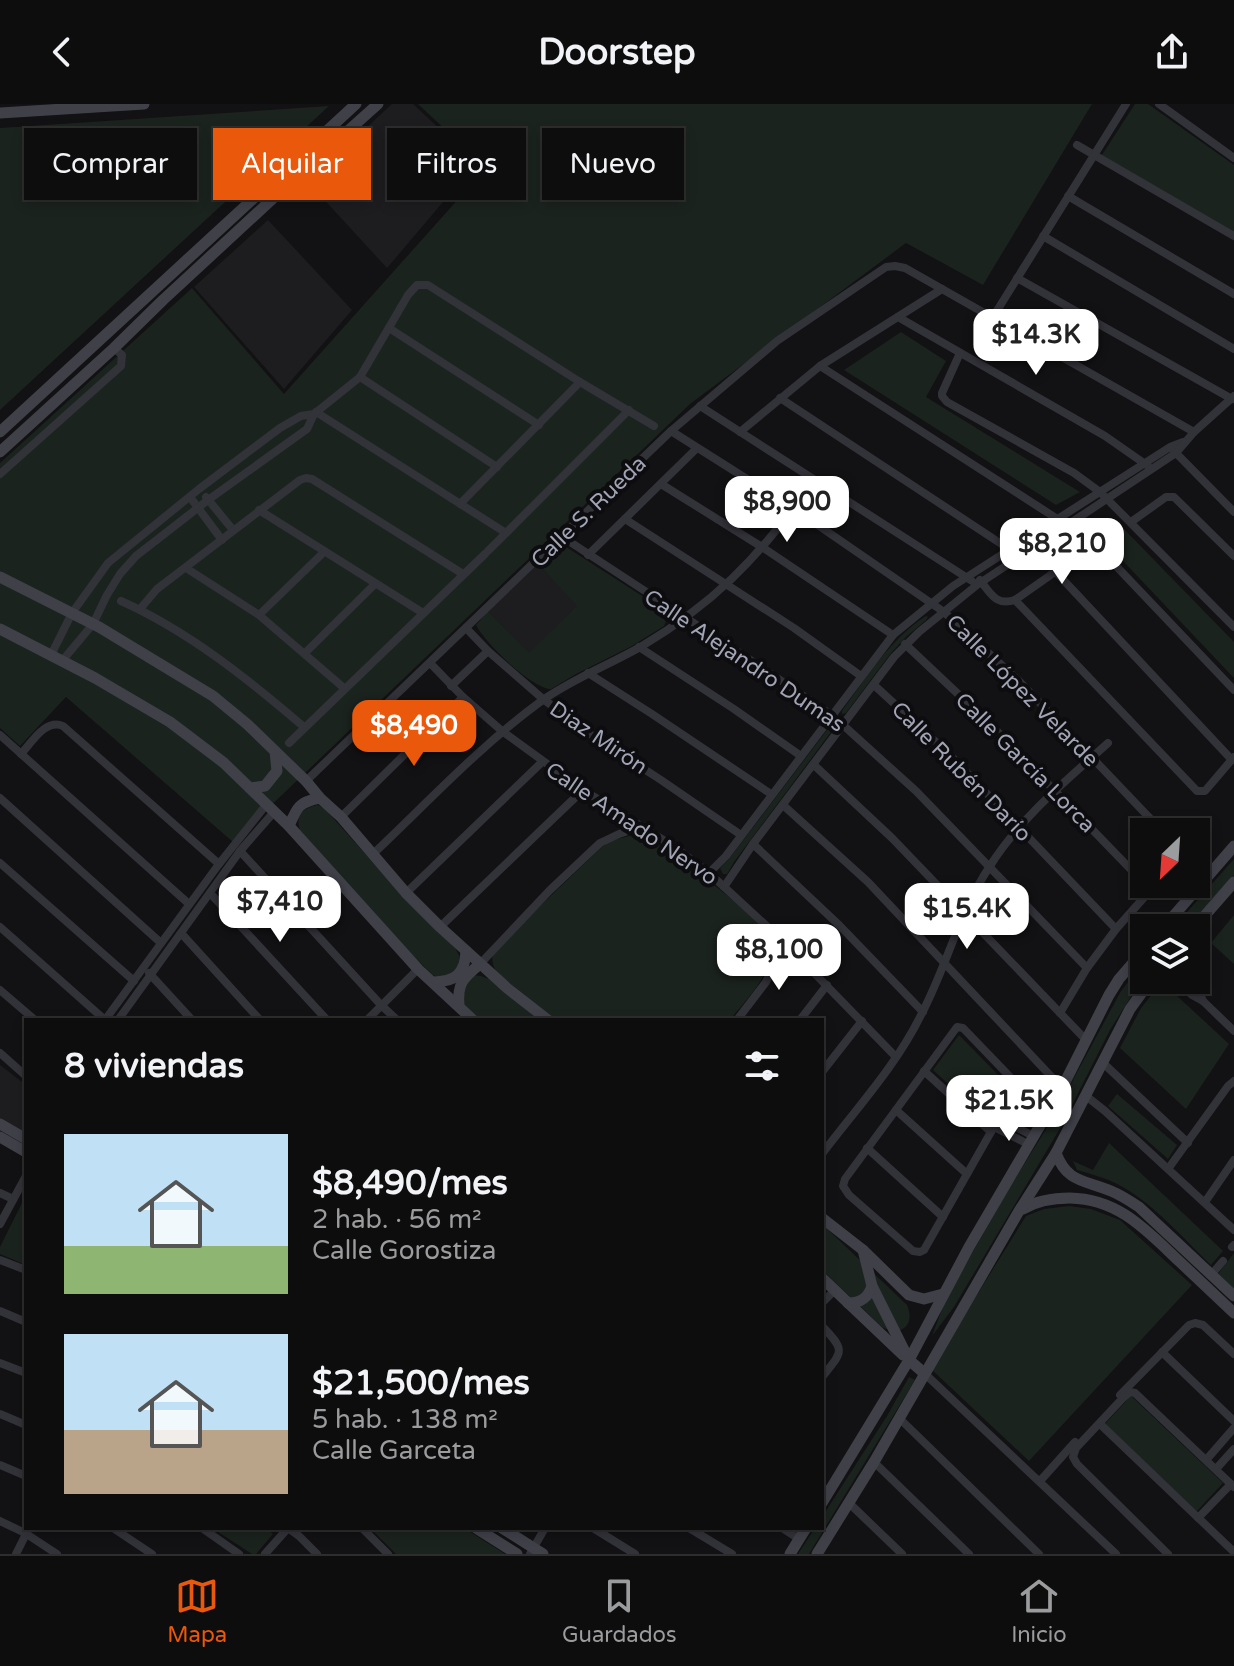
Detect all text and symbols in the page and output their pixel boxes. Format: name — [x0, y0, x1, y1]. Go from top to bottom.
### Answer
icon: back — [40, 30, 84, 74]
icon: share — [1150, 30, 1194, 74]
text: Doorstep — [538, 31, 696, 74]
chip: Comprar — [24, 128, 197, 200]
chip: Alquilar — [213, 128, 371, 200]
chip: Filtros — [387, 128, 526, 200]
chip: Nuevo — [542, 128, 684, 200]
pin: $14.3K — [971, 309, 1101, 377]
text: $14.3K — [991, 319, 1081, 350]
street label: Calle S. Rueda — [526, 450, 652, 573]
pin: $8,900 — [722, 476, 852, 544]
text: $8,900 — [743, 486, 831, 517]
pin: $8,210 — [997, 518, 1127, 586]
text: $8,210 — [1018, 528, 1106, 559]
street label: Calle Alejandro Dumas — [639, 584, 850, 738]
street label: Calle López Velarde — [941, 609, 1104, 772]
street label: Calle García Lorca — [950, 687, 1101, 838]
street label: Diaz Mirón — [545, 696, 652, 780]
street label: Calle Rubén Darío — [886, 696, 1037, 847]
pin: $8,490 — [349, 700, 479, 768]
text: $8,490 — [370, 710, 458, 741]
street label: Calle Amado Nervo — [541, 757, 722, 891]
north arrow — [1130, 818, 1210, 898]
map controls — [1130, 818, 1210, 994]
pin: $7,410 — [215, 876, 345, 944]
pin: $15.4K — [902, 883, 1032, 951]
text: $7,410 — [237, 886, 323, 917]
text: $15.4K — [923, 893, 1011, 924]
button: layers — [1130, 914, 1210, 994]
pin: $8,100 — [714, 924, 844, 992]
text: $8,100 — [735, 934, 823, 965]
icon: filters — [740, 1044, 784, 1088]
text: 8 viviendas — [64, 1046, 244, 1087]
pin: $21.5K — [944, 1075, 1074, 1143]
text: $21.5K — [964, 1085, 1054, 1116]
text: $8,490/mes — [312, 1163, 508, 1204]
icon: home — [128, 1166, 224, 1262]
text: 2 hab. · 56 m² — [312, 1204, 482, 1235]
text: Calle Gorostiza — [312, 1235, 496, 1266]
text: $21,500/mes — [312, 1363, 530, 1404]
icon: home — [128, 1366, 224, 1462]
text: 5 hab. · 138 m² — [312, 1404, 498, 1435]
text: Calle Garceta — [312, 1435, 476, 1466]
tab: Mapa — [167, 1574, 227, 1648]
tab: Guardados — [562, 1574, 676, 1648]
tab: Inicio — [1011, 1574, 1067, 1648]

